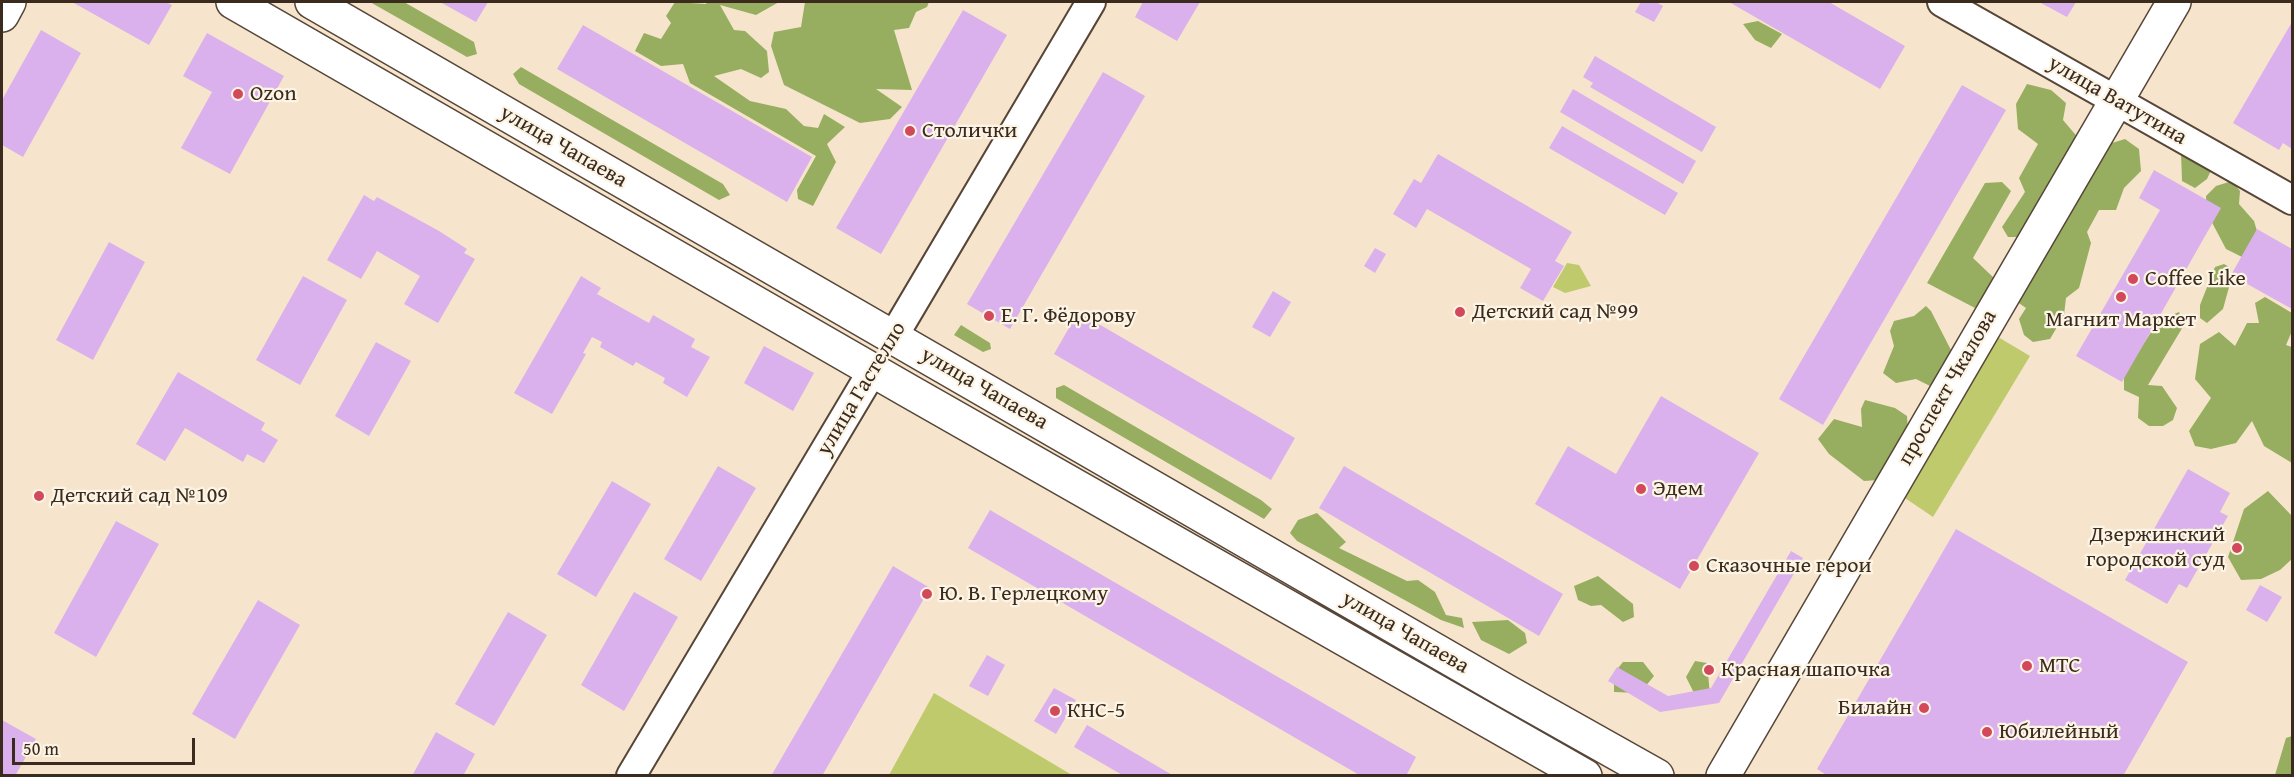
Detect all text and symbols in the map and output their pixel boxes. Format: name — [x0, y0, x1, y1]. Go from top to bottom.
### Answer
street label: улица Ватутина — [2043, 51, 2191, 151]
place label: Ozon — [250, 81, 297, 107]
marker: Ozon — [231, 87, 245, 101]
street label: улица Чапаева — [495, 100, 631, 194]
place label: Столички — [922, 118, 1017, 144]
marker: Столички — [903, 124, 917, 138]
place label: Coffee Like — [2145, 266, 2246, 292]
marker: Coffee Like — [2126, 272, 2140, 286]
marker: Магнит Маркет — [2114, 290, 2128, 304]
place label: Детский сад №99 — [1472, 299, 1638, 325]
place label: Е. Г. Фёдорову — [1001, 303, 1136, 329]
marker: Детский сад №99 — [1453, 305, 1467, 319]
street label: проспект Чкалова — [1893, 306, 2003, 470]
place label: Магнит Маркет — [2046, 307, 2196, 333]
marker: Е. Г. Фёдорову — [982, 309, 996, 323]
street label: улица Гастелло — [812, 317, 912, 461]
street label: улица Чапаева — [916, 342, 1052, 436]
place label: Эдем — [1653, 476, 1704, 502]
marker: Эдем — [1634, 482, 1648, 496]
place label: Детский сад №109 — [51, 483, 228, 509]
marker: Детский сад №109 — [32, 489, 46, 503]
place label: Дзержинский городской суд — [2086, 522, 2225, 574]
marker: Дзержинский городской суд — [2230, 541, 2244, 555]
place label: Сказочные герои — [1706, 553, 1872, 579]
marker: Сказочные герои — [1687, 559, 1701, 573]
place label: Ю. В. Герлецкому — [939, 581, 1108, 607]
street label: улица Чапаева — [1337, 586, 1473, 680]
marker: Ю. В. Герлецкому — [920, 587, 934, 601]
place label: МТС — [2039, 653, 2081, 679]
place label: Красная шапочка — [1721, 657, 1890, 683]
marker: МТС — [2020, 659, 2034, 673]
marker: Красная шапочка — [1702, 663, 1716, 677]
place label: Билайн — [1838, 695, 1912, 721]
place label: КНС-5 — [1067, 698, 1125, 724]
marker: Билайн — [1917, 701, 1931, 715]
marker: КНС-5 — [1048, 704, 1062, 718]
place label: Юбилейный — [1999, 719, 2119, 745]
marker: Юбилейный — [1980, 725, 1994, 739]
scale bar — [15, 726, 198, 764]
text: 50 m — [23, 735, 59, 762]

